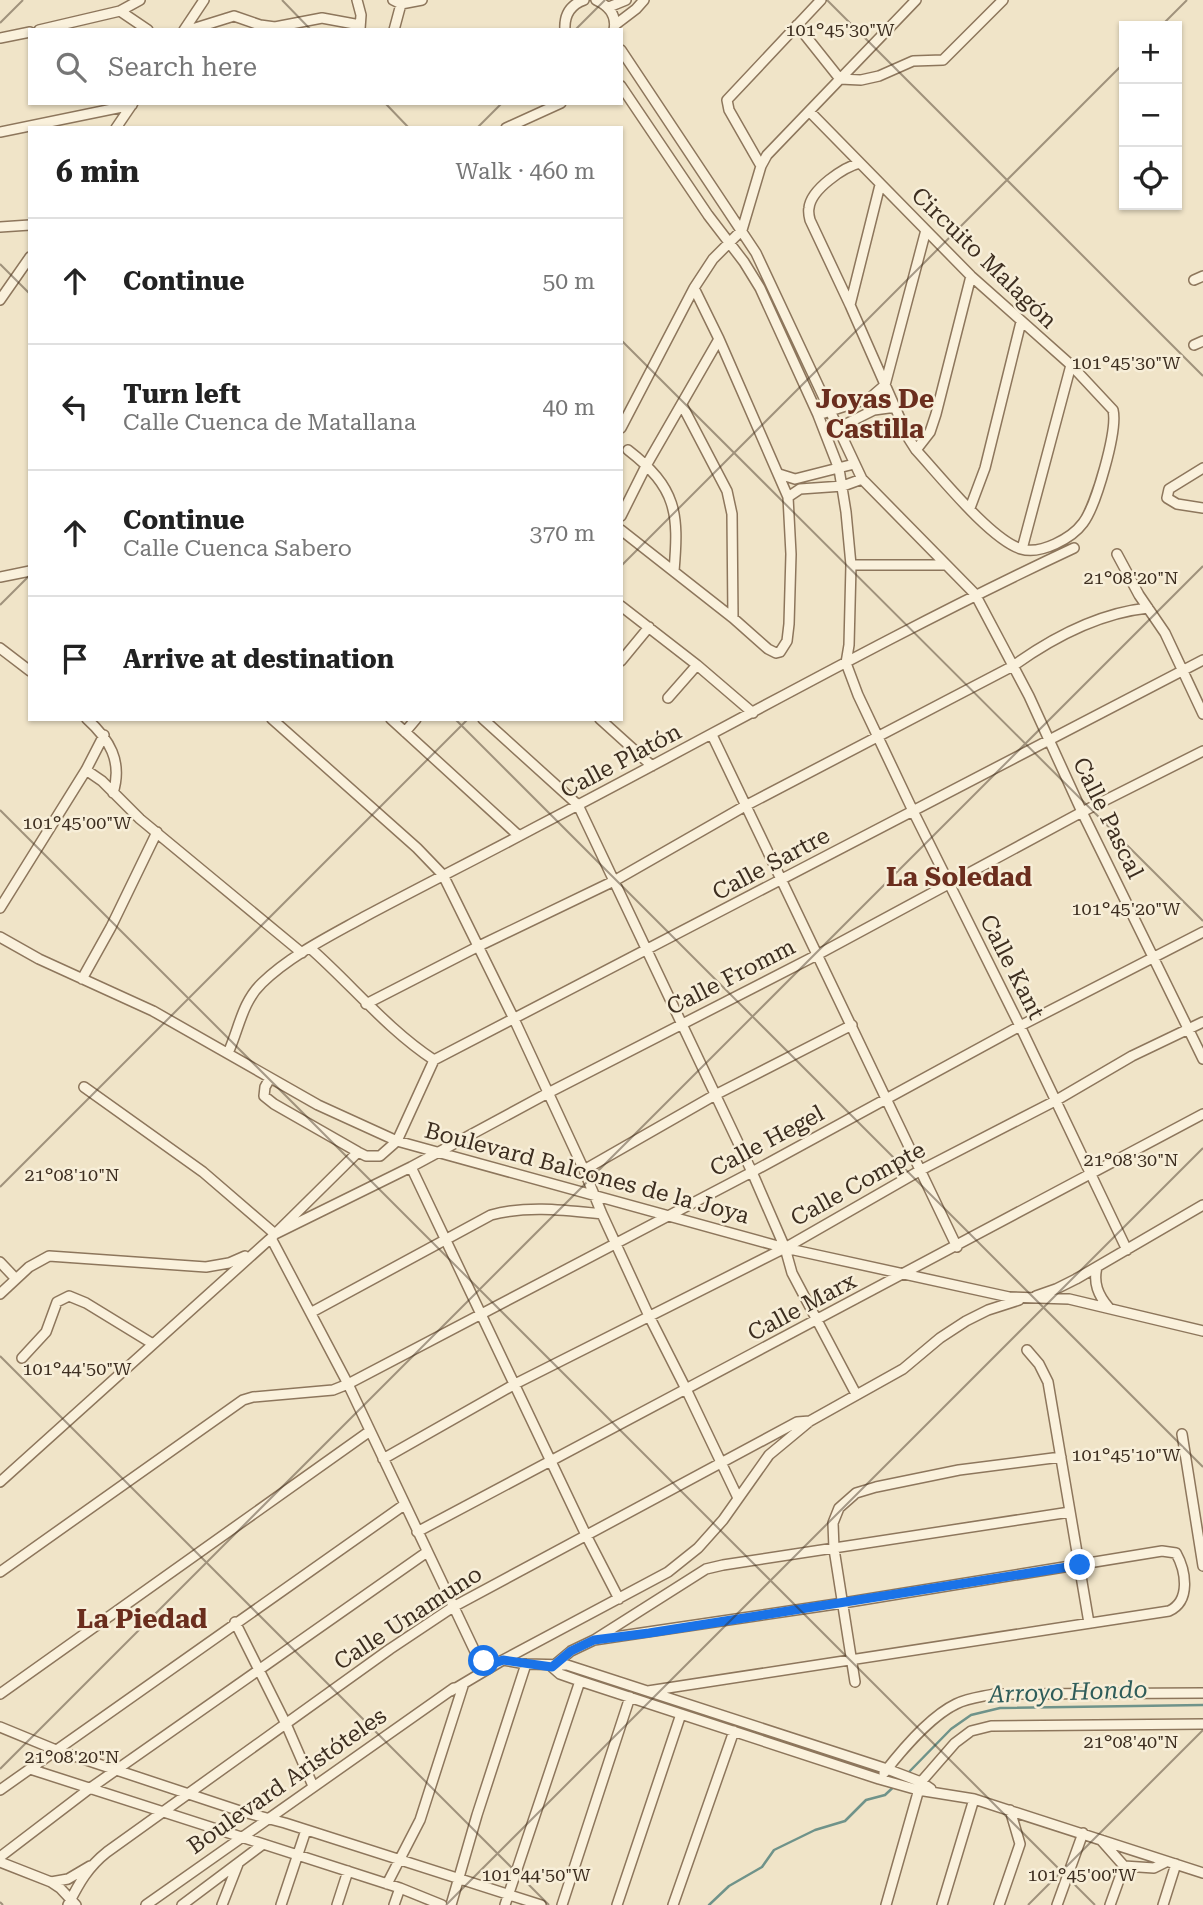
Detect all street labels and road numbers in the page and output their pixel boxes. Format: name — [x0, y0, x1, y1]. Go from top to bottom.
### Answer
street label: Circuito Malagón — [906, 182, 1062, 334]
street label: Calle Platón — [556, 718, 686, 804]
street label: Calle Pascal — [1067, 753, 1149, 883]
street label: Calle Sartre — [708, 822, 834, 906]
street label: Calle Kant — [974, 910, 1050, 1024]
street label: Calle Fromm — [662, 933, 800, 1021]
street label: Calle Hegel — [705, 1100, 829, 1182]
street label: Boulevard Balcones de la Joya — [422, 1117, 753, 1230]
street label: Calle Compte — [786, 1136, 930, 1232]
street label: Calle Marx — [743, 1267, 861, 1347]
street label: Calle Unamuno — [329, 1560, 487, 1676]
street label: Boulevard Aristóteles — [182, 1702, 392, 1860]

